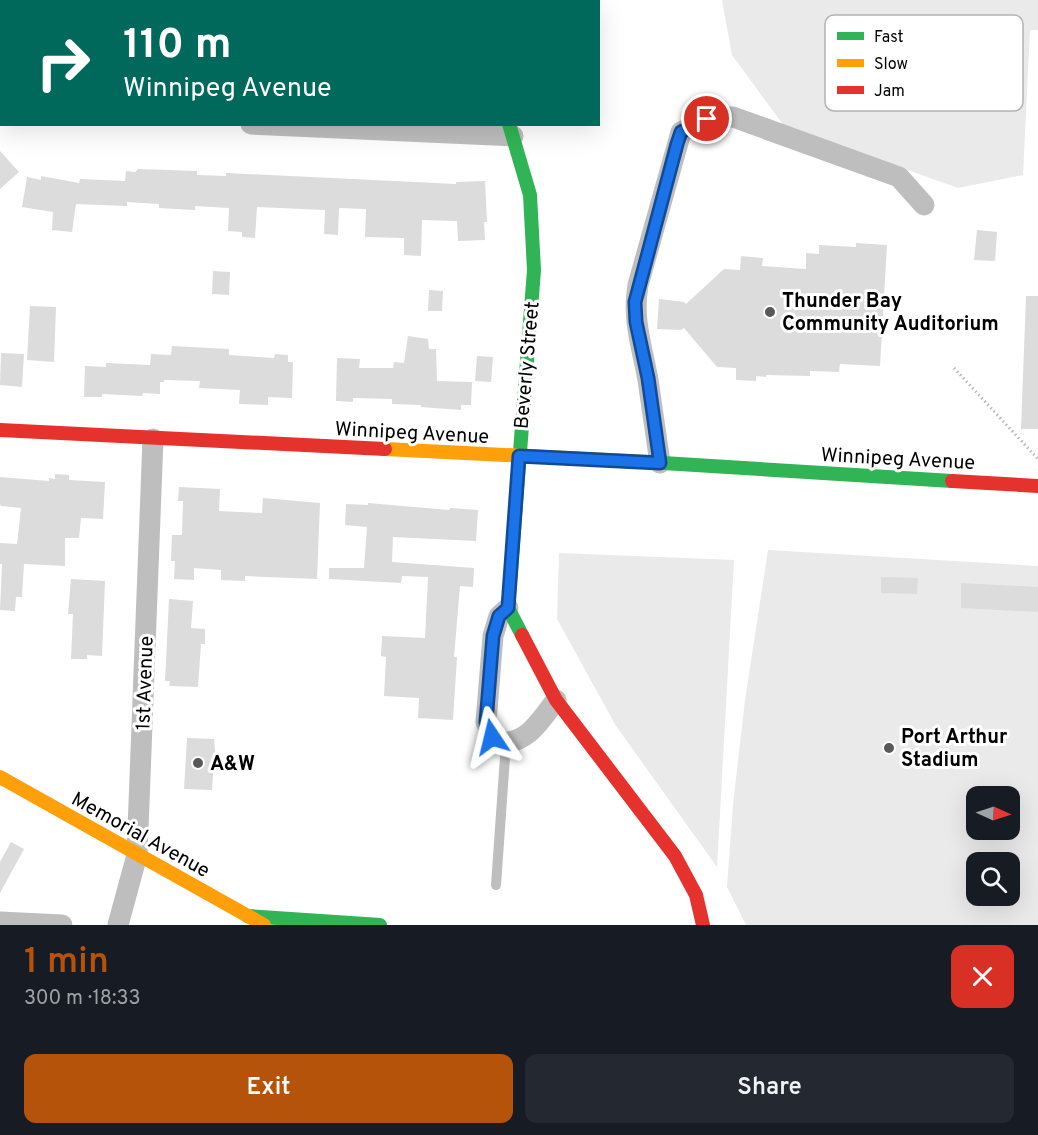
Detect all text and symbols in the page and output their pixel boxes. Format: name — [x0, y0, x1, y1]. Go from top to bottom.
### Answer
legend — [825, 15, 1023, 111]
text: 110 m — [123, 20, 232, 73]
icon: right — [24, 24, 102, 102]
text: Fast — [874, 28, 904, 48]
text: Slow — [874, 55, 908, 75]
text: Winnipeg Avenue — [123, 72, 332, 106]
text: Jam — [874, 82, 905, 102]
pin — [681, 93, 732, 144]
icon: arrive — [690, 102, 723, 135]
place label: Thunder Bay Community Auditorium — [782, 289, 999, 338]
street label: Beverly Street — [509, 300, 547, 430]
marker: Thunder Bay Community Auditorium — [763, 305, 777, 319]
street label: Winnipeg Avenue — [334, 417, 490, 451]
street label: Winnipeg Avenue — [820, 443, 976, 477]
street label: 1st Avenue — [131, 635, 161, 731]
position arrow — [460, 705, 524, 769]
place label: Port Arthur Stadium — [901, 725, 1008, 774]
marker: Port Arthur Stadium — [882, 741, 896, 755]
place label: A&W — [210, 752, 255, 778]
marker: A&W — [191, 756, 205, 770]
north arrow — [966, 786, 1020, 840]
map controls — [966, 786, 1020, 906]
street label: Memorial Avenue — [66, 787, 214, 885]
button: search — [966, 852, 1020, 906]
text: 1 min — [24, 940, 109, 986]
button: close — [951, 945, 1014, 1008]
text: 300 m · 18:33 — [24, 986, 141, 1012]
button: Exit — [24, 1054, 513, 1123]
button: Share — [525, 1054, 1014, 1123]

